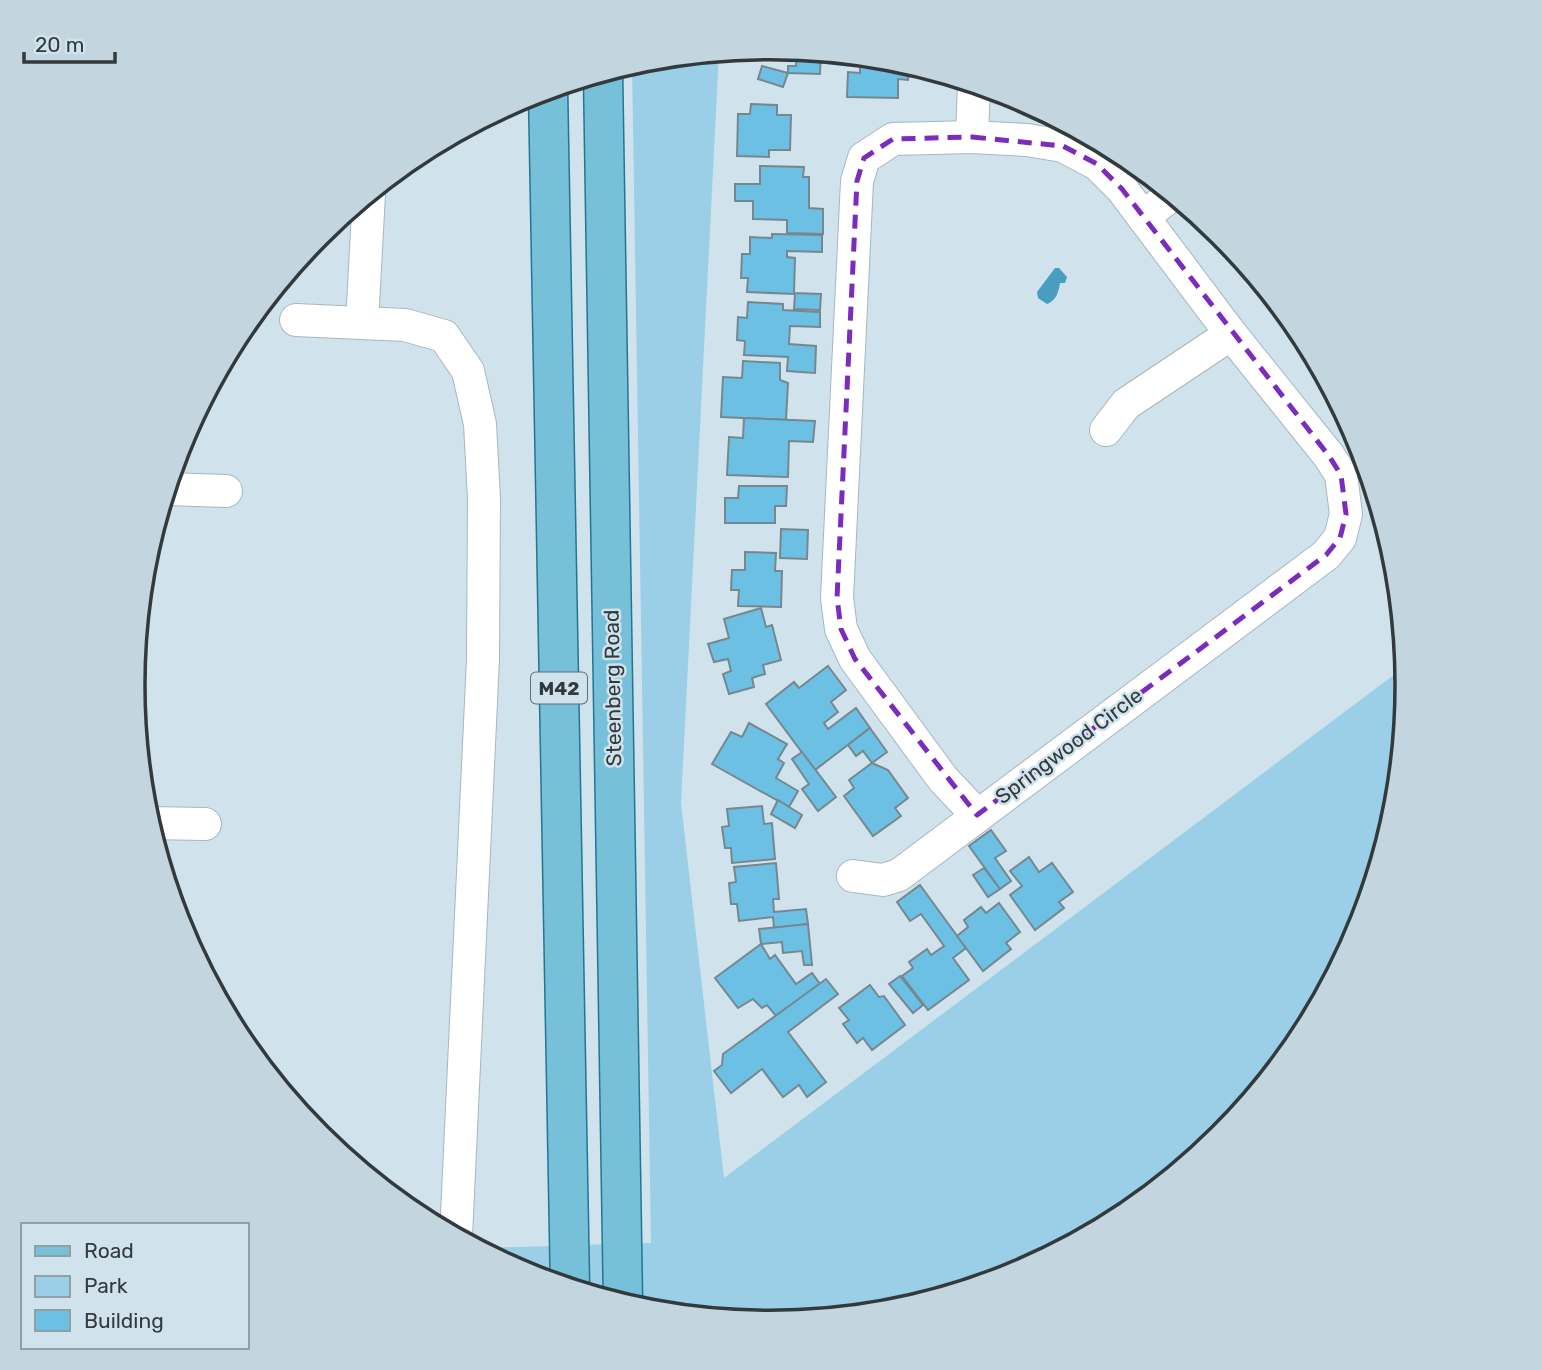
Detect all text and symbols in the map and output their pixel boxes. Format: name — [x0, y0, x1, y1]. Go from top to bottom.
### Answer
scale bar — [24, 21, 116, 65]
text: 20 m — [35, 32, 84, 57]
street label: Steenberg Road — [599, 609, 626, 767]
road number: M42 — [531, 673, 587, 704]
street label: Springwood Circle — [990, 682, 1147, 809]
legend — [21, 1223, 248, 1349]
text: Road — [84, 1238, 134, 1263]
text: Park — [84, 1273, 128, 1298]
text: Building — [84, 1308, 164, 1333]

